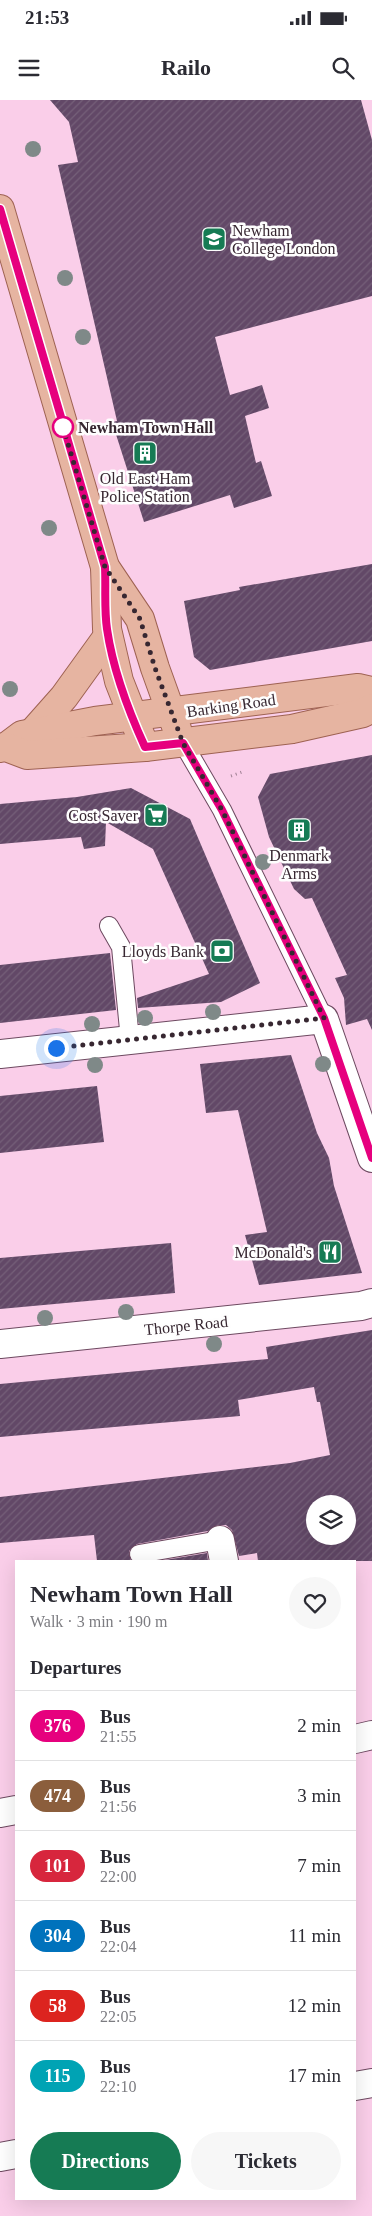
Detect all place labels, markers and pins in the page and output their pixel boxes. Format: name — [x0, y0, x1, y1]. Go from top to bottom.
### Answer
place label: Newham College London — [232, 222, 336, 258]
school or university icon: Newham College London — [201, 226, 227, 252]
marker: Newham Town Hall — [52, 416, 74, 438]
place label: Newham Town Hall — [78, 419, 214, 436]
building icon: Old East Ham Police Station — [132, 440, 158, 466]
place label: Old East Ham Police Station — [100, 470, 191, 505]
supermarket icon: Cost Saver — [143, 802, 169, 828]
place label: Cost Saver — [68, 807, 139, 824]
building icon: Denmark Arms — [286, 817, 312, 843]
place label: Denmark Arms — [269, 847, 329, 882]
bank icon: Lloyds Bank — [209, 938, 235, 964]
place label: Lloyds Bank — [122, 943, 204, 961]
restaurant icon: McDonald's — [317, 1239, 343, 1265]
place label: McDonald's — [234, 1244, 312, 1261]

